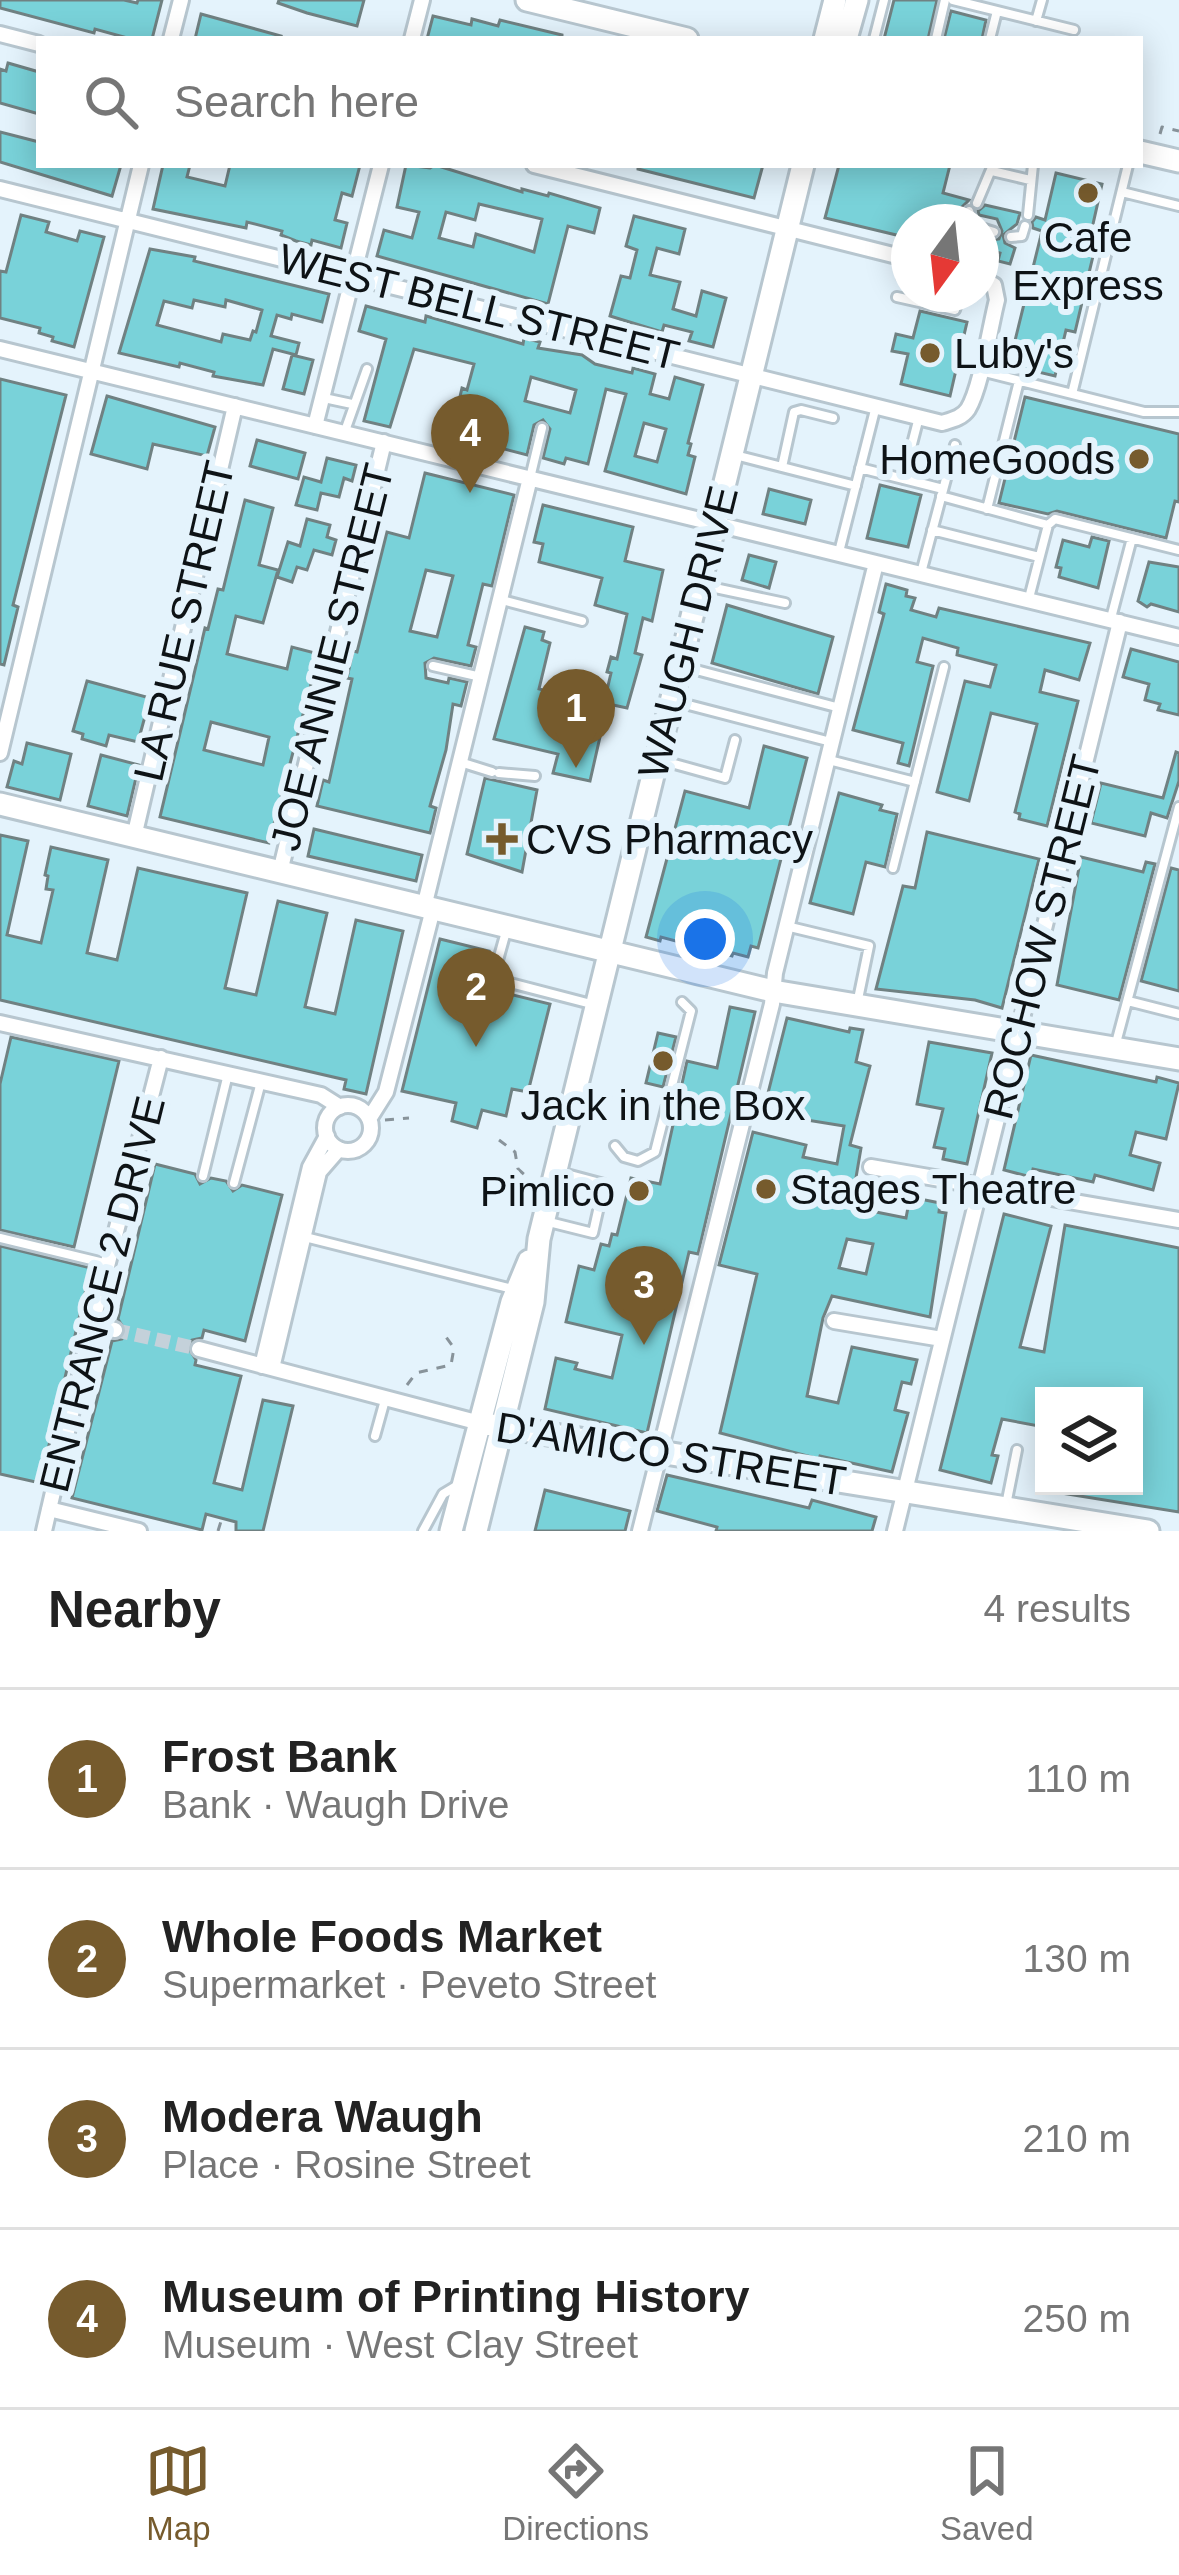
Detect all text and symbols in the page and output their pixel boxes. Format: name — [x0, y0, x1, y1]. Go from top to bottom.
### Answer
search box — [36, 36, 1143, 168]
icon: search — [78, 69, 144, 135]
text: Search here — [174, 76, 419, 127]
marker: Cafe Express — [1075, 180, 1101, 206]
north arrow — [891, 204, 999, 312]
place label: Cafe Express — [1012, 214, 1164, 309]
street label: WEST BELL STREET — [274, 235, 684, 379]
place label: Luby's — [954, 330, 1074, 377]
marker: Luby's — [917, 340, 943, 366]
pin: 4 — [431, 394, 509, 493]
place label: HomeGoods — [879, 436, 1115, 483]
marker: HomeGoods — [1126, 446, 1152, 472]
street label: LA RUE STREET — [124, 457, 244, 785]
street label: JOE ANNIE STREET — [261, 459, 403, 855]
street label: WAUGH DRIVE — [629, 481, 747, 783]
pin: 1 — [537, 669, 615, 768]
street label: ROCHOW STREET — [974, 750, 1110, 1124]
place label: CVS Pharmacy — [526, 816, 813, 863]
marker: CVS Pharmacy — [489, 826, 515, 852]
your location — [675, 909, 735, 969]
pin: 2 — [437, 948, 515, 1047]
marker: Jack in the Box — [650, 1048, 676, 1074]
place label: Jack in the Box — [521, 1082, 805, 1129]
street label: ENTRANCE 2 DRIVE — [30, 1091, 174, 1497]
place label: Stages Theatre — [790, 1166, 1076, 1213]
place label: Pimlico — [480, 1168, 615, 1215]
marker: Stages Theatre — [753, 1176, 779, 1202]
marker: Pimlico — [626, 1178, 652, 1204]
pin: 3 — [605, 1246, 683, 1345]
map controls — [1035, 1387, 1143, 1495]
button: layers — [1035, 1387, 1143, 1495]
street label: D'AMICO STREET — [493, 1403, 849, 1505]
text: Nearby — [48, 1581, 221, 1638]
text: 4 results — [984, 1587, 1131, 1630]
text: Frost Bank — [162, 1731, 397, 1782]
text: 1 — [76, 1757, 98, 1800]
text: 110 m — [1026, 1757, 1131, 1800]
text: Bank · Waugh Drive — [162, 1783, 510, 1826]
text: Whole Foods Market — [162, 1911, 602, 1962]
text: 2 — [76, 1937, 98, 1980]
text: 130 m — [1023, 1937, 1131, 1980]
text: Supermarket · Peveto Street — [162, 1963, 656, 2006]
text: Modera Waugh — [162, 2091, 483, 2142]
text: 3 — [76, 2117, 98, 2160]
text: 210 m — [1023, 2117, 1131, 2160]
text: Place · Rosine Street — [162, 2143, 531, 2186]
text: Museum of Printing History — [162, 2271, 750, 2322]
text: 4 — [76, 2297, 98, 2340]
text: 250 m — [1023, 2297, 1131, 2340]
text: Museum · West Clay Street — [162, 2323, 638, 2366]
tab: Map — [145, 2438, 211, 2548]
tab: Directions — [502, 2438, 649, 2548]
tab: Saved — [940, 2438, 1034, 2548]

